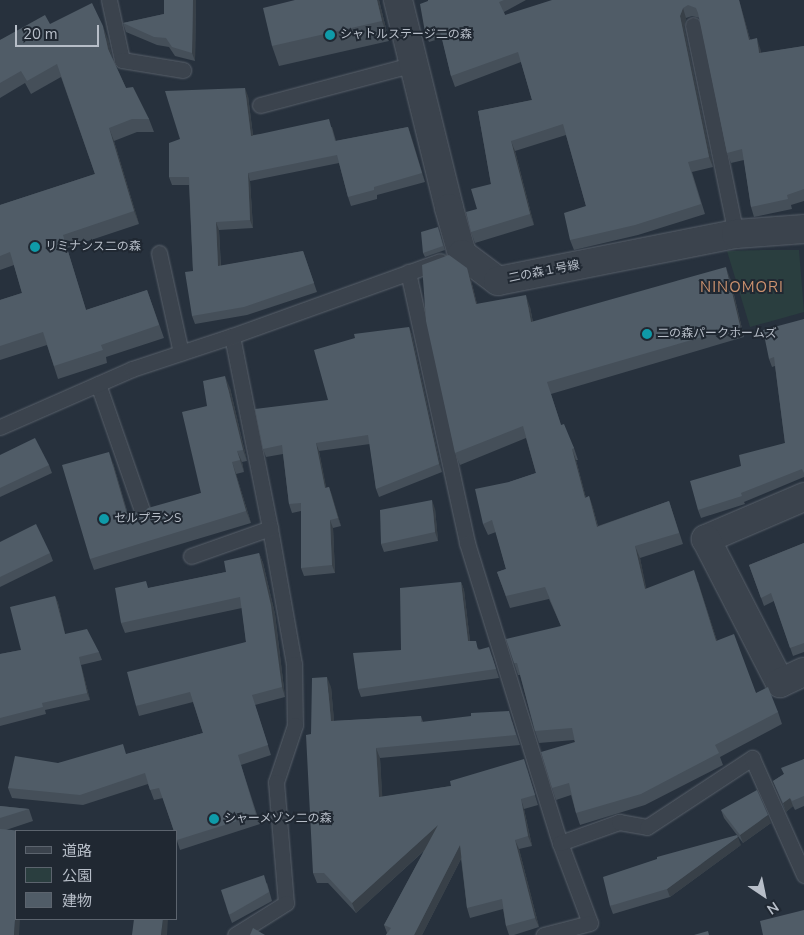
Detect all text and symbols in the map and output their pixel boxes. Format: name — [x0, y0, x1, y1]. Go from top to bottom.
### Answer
scale bar — [18, 15, 101, 47]
text: 20 m — [23, 24, 58, 44]
place label: シャトルステージ二の森 — [340, 28, 472, 42]
marker: シャトルステージ二の森 — [324, 29, 336, 41]
place label: リミナンス二の森 — [45, 240, 141, 254]
marker: リミナンス二の森 — [29, 241, 41, 253]
street label: 二の森１号線 — [507, 258, 581, 286]
district label: NINOMORI — [699, 279, 785, 297]
place label: 二の森パークホームズ — [657, 327, 777, 341]
marker: 二の森パークホームズ — [641, 328, 653, 340]
place label: セルプランS — [114, 512, 181, 526]
marker: セルプランS — [98, 513, 110, 525]
place label: シャーメゾン二の森 — [224, 812, 332, 826]
marker: シャーメゾン二の森 — [208, 813, 220, 825]
legend — [15, 830, 178, 920]
text: 道路 — [62, 841, 92, 861]
text: 公園 — [62, 866, 92, 886]
north arrow — [739, 870, 789, 920]
text: 建物 — [62, 891, 92, 911]
text: N — [763, 897, 782, 919]

